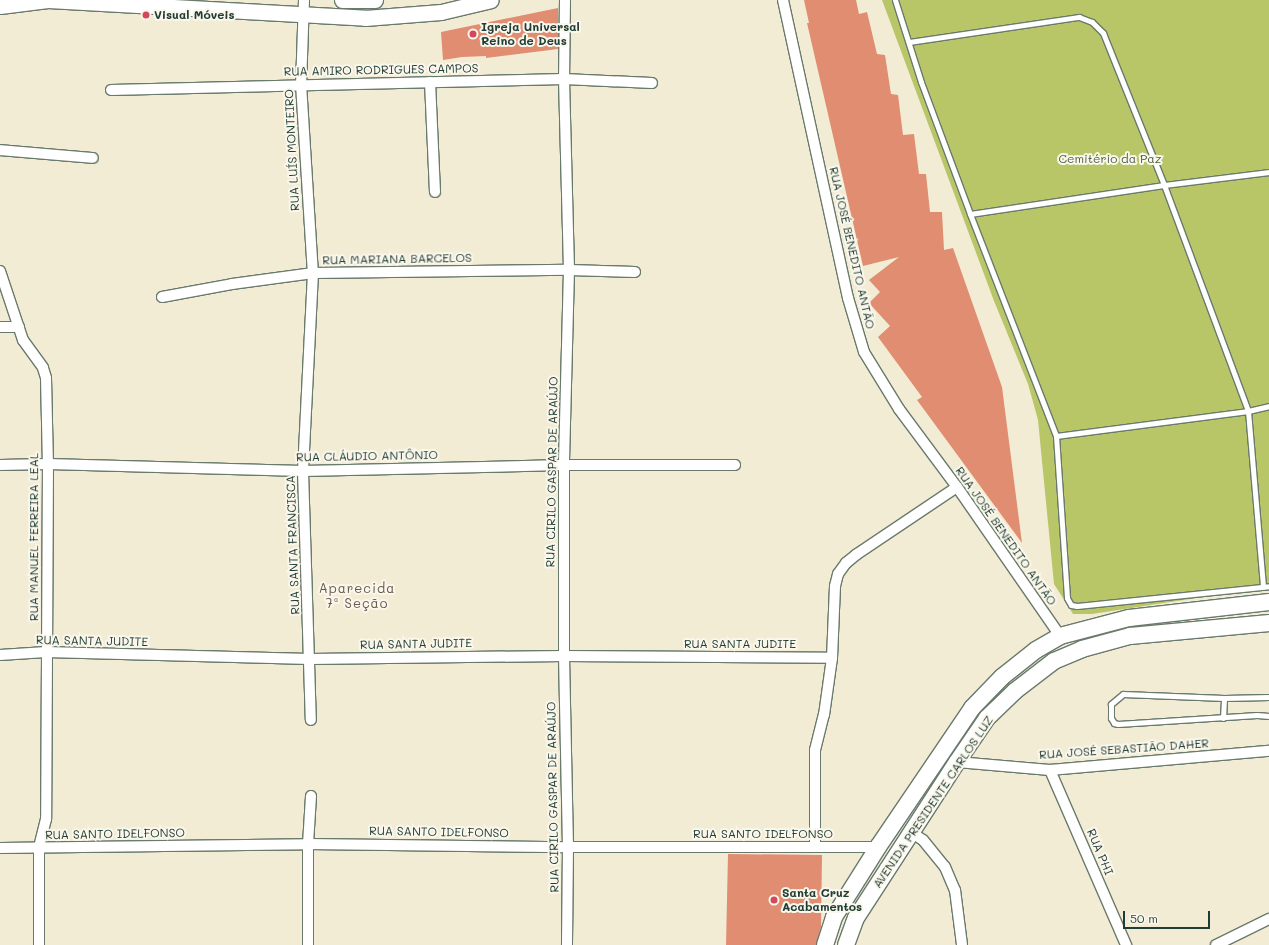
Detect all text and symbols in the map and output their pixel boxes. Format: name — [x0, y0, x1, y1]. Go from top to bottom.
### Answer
place label: Visual Móveis — [154, 8, 235, 22]
marker: Visual Móveis — [141, 10, 151, 20]
place label: Igreja Universal Reino de Deus — [481, 20, 580, 48]
marker: Igreja Universal Reino de Deus — [468, 29, 478, 39]
street label: RUA AMIRO RODRIGUES CAMPOS — [283, 61, 479, 79]
street label: RUA LUÍS MONTEIRO — [282, 89, 302, 211]
park label: Cemitério da Paz — [1059, 152, 1161, 166]
street label: RUA JOSÉ BENEDITO ANTÃO — [826, 165, 878, 331]
street label: RUA MARIANA BARCELOS — [322, 250, 472, 268]
street label: RUA CIRILO GASPAR DE ARAÚJO — [543, 376, 561, 568]
street label: RUA CLÁUDIO ANTÔNIO — [296, 448, 438, 464]
street label: RUA MANUEL FERREIRA LEAL — [27, 453, 41, 621]
street label: RUA JOSÉ BENEDITO ANTÃO — [952, 464, 1060, 608]
street label: RUA SANTA FRANCISCA — [283, 475, 303, 615]
district label: Aparecida 7ª Seção — [319, 581, 395, 612]
street label: RUA SANTA JUDITE — [36, 633, 148, 649]
street label: RUA SANTA JUDITE — [360, 636, 472, 652]
street label: RUA SANTA JUDITE — [684, 637, 796, 651]
street label: RUA CIRILO GASPAR DE ARAÚJO — [544, 701, 562, 893]
street label: AVENIDA PRESIDENTE CARLOS LUZ — [870, 713, 996, 891]
street label: RUA JOSÉ SEBASTIÃO DAHER — [1039, 736, 1209, 762]
street label: RUA SANTO IDELFONSO — [369, 824, 509, 840]
street label: RUA SANTO IDELFONSO — [45, 826, 185, 842]
street label: RUA SANTO IDELFONSO — [693, 827, 833, 841]
street label: RUA PHI — [1084, 827, 1116, 877]
place label: Santa Cruz Acabamentos — [782, 886, 862, 914]
marker: Santa Cruz Acabamentos — [769, 895, 779, 905]
scale bar — [1125, 903, 1212, 929]
text: 50 m — [1130, 910, 1158, 926]

